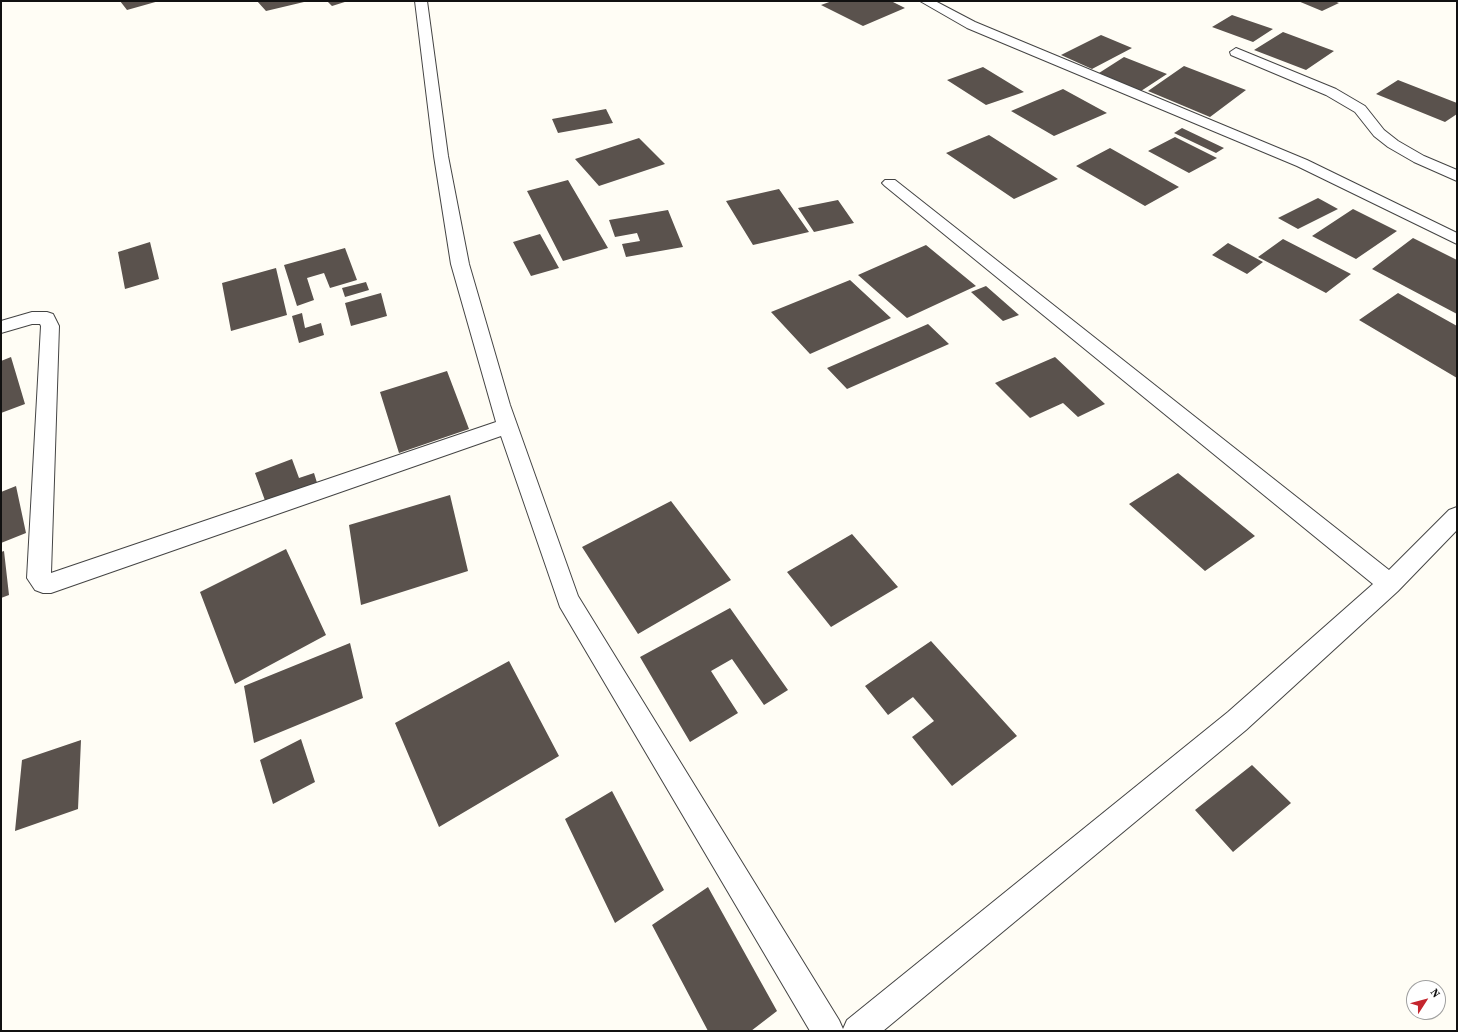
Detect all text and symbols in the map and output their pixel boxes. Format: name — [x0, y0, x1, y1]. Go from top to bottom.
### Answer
north arrow — [1406, 980, 1446, 1020]
text: N — [1427, 986, 1444, 1001]

